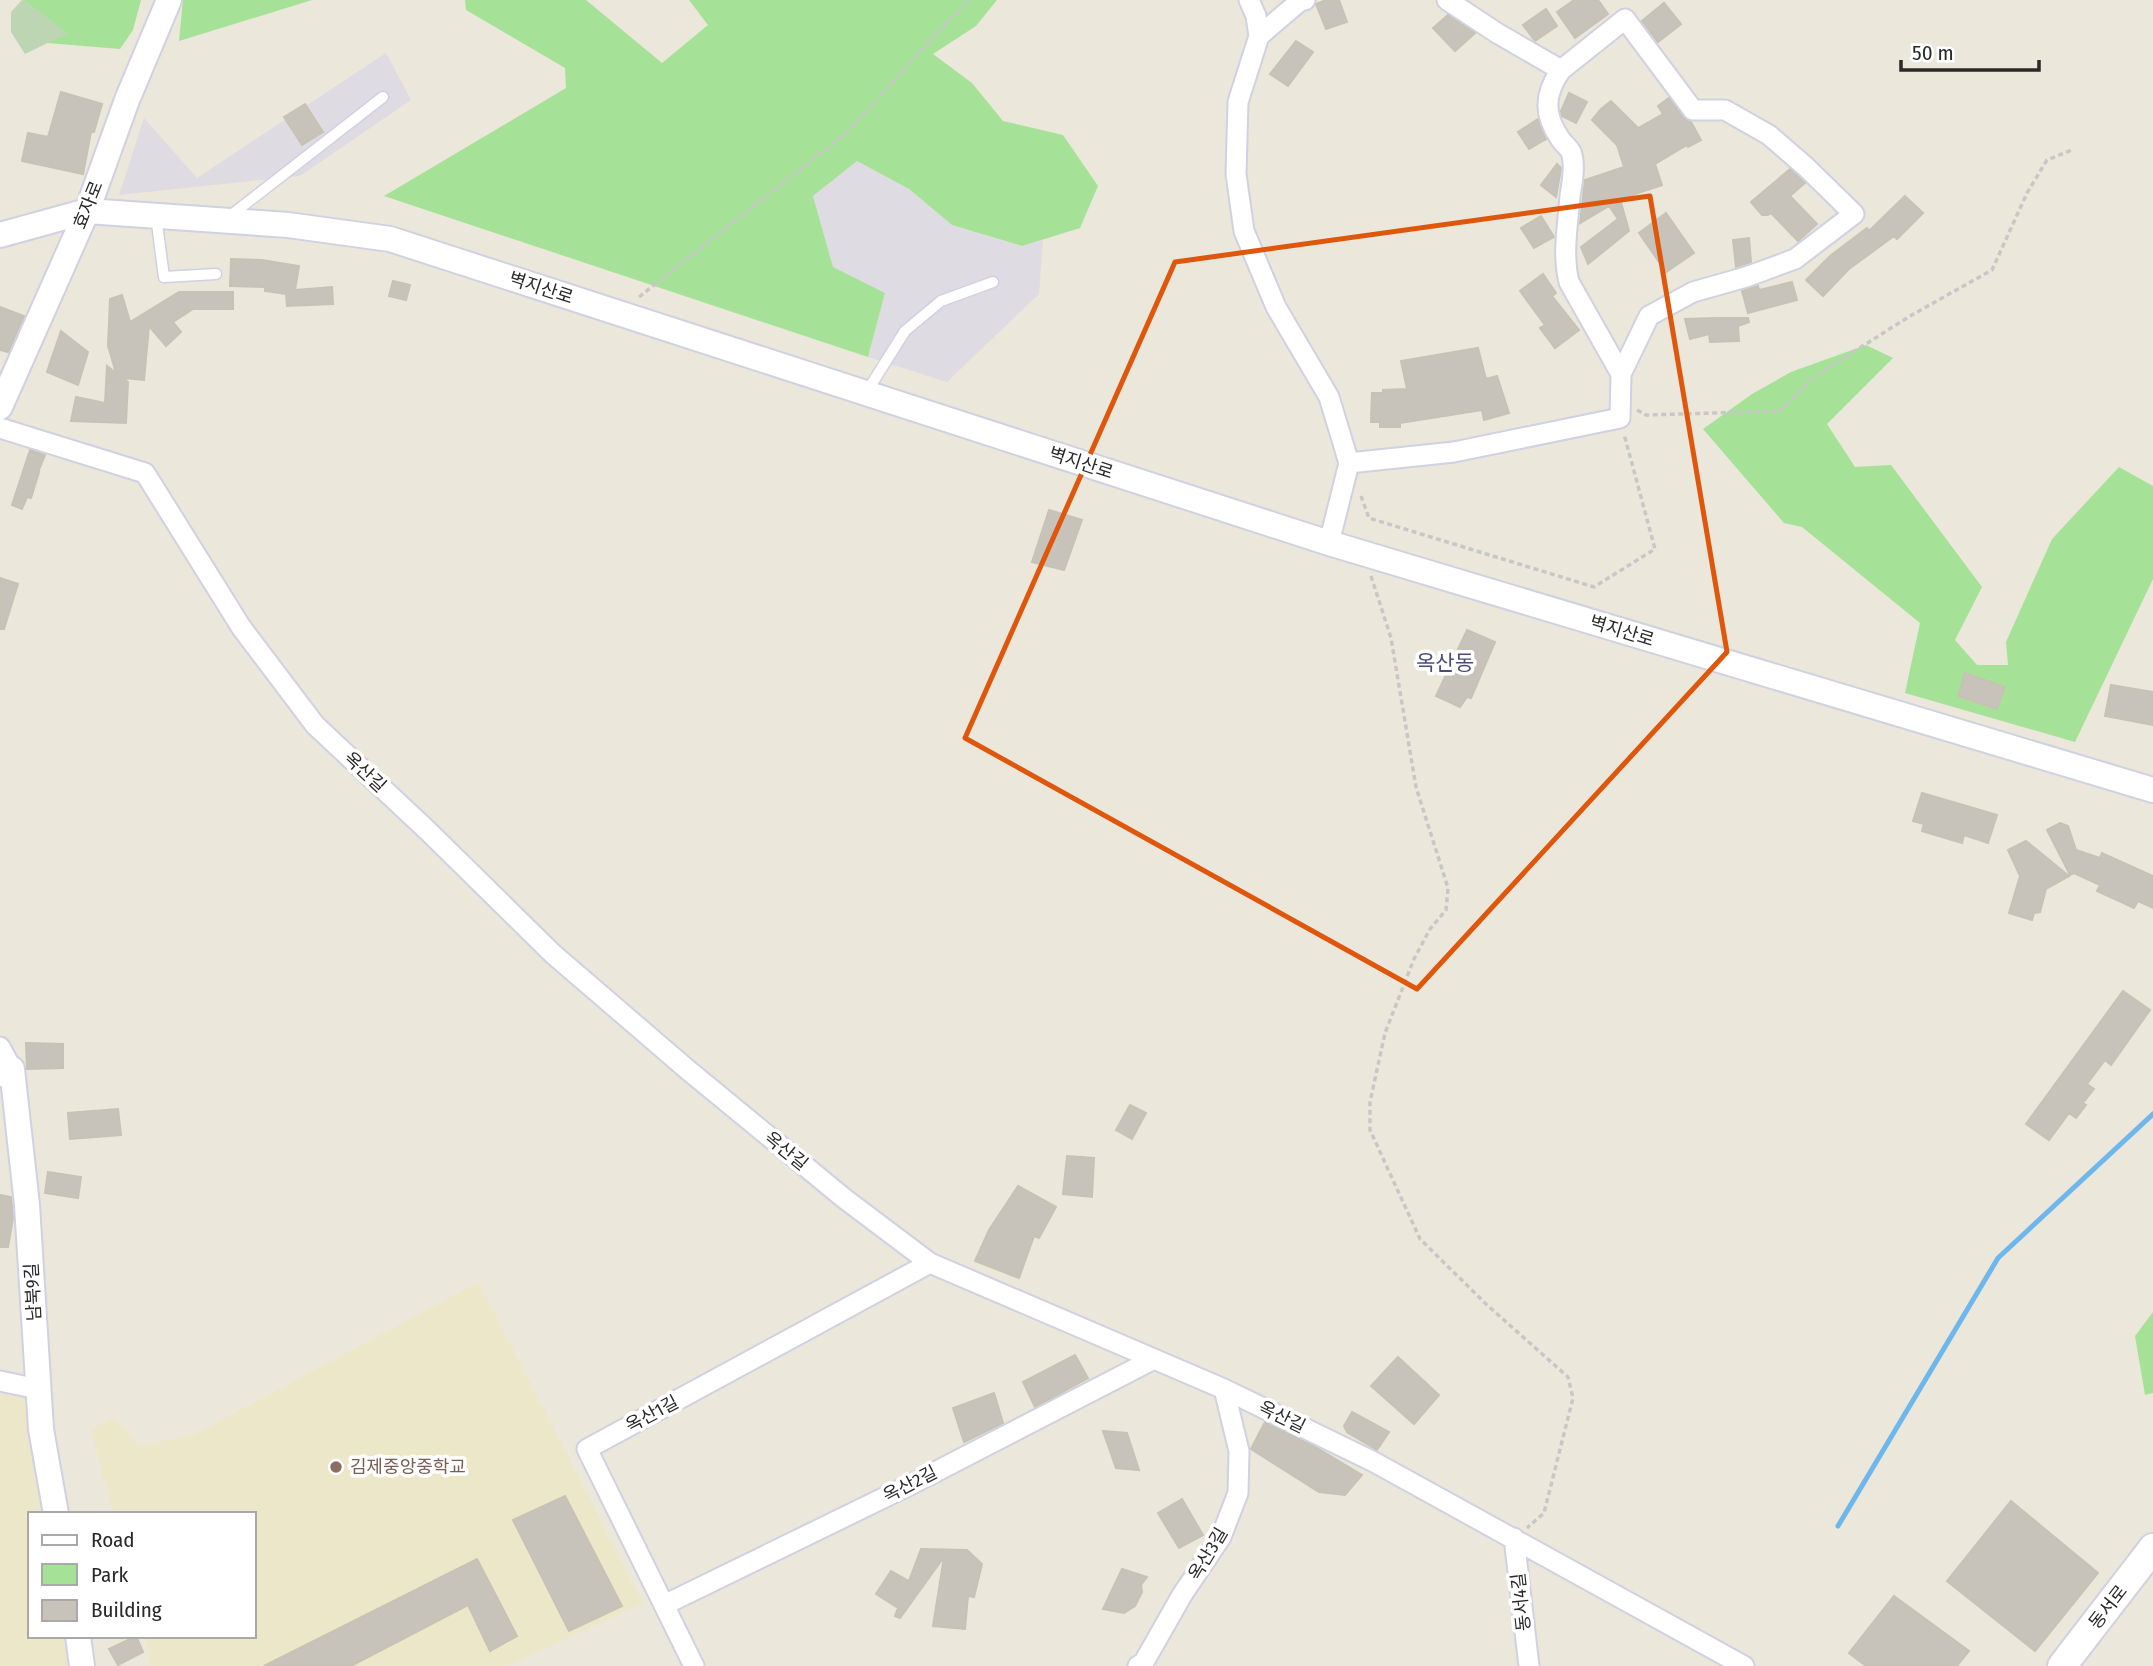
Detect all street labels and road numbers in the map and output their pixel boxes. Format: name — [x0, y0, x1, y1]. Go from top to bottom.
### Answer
street label: 효자로 — [68, 178, 108, 232]
street label: 벽지산로 — [506, 267, 576, 309]
street label: 벽지산로 — [1046, 442, 1116, 484]
street label: 벽지산로 — [1587, 611, 1657, 651]
street label: 옥산길 — [339, 747, 391, 797]
street label: 옥산길 — [760, 1127, 812, 1175]
street label: 남북9길 — [20, 1262, 46, 1322]
street label: 옥산1길 — [622, 1391, 682, 1437]
street label: 옥산길 — [1255, 1396, 1309, 1438]
street label: 옥산2길 — [879, 1461, 941, 1507]
street label: 옥산3길 — [1184, 1524, 1232, 1584]
street label: 동서4길 — [1507, 1572, 1535, 1632]
street label: 동서로 — [2084, 1581, 2132, 1633]

